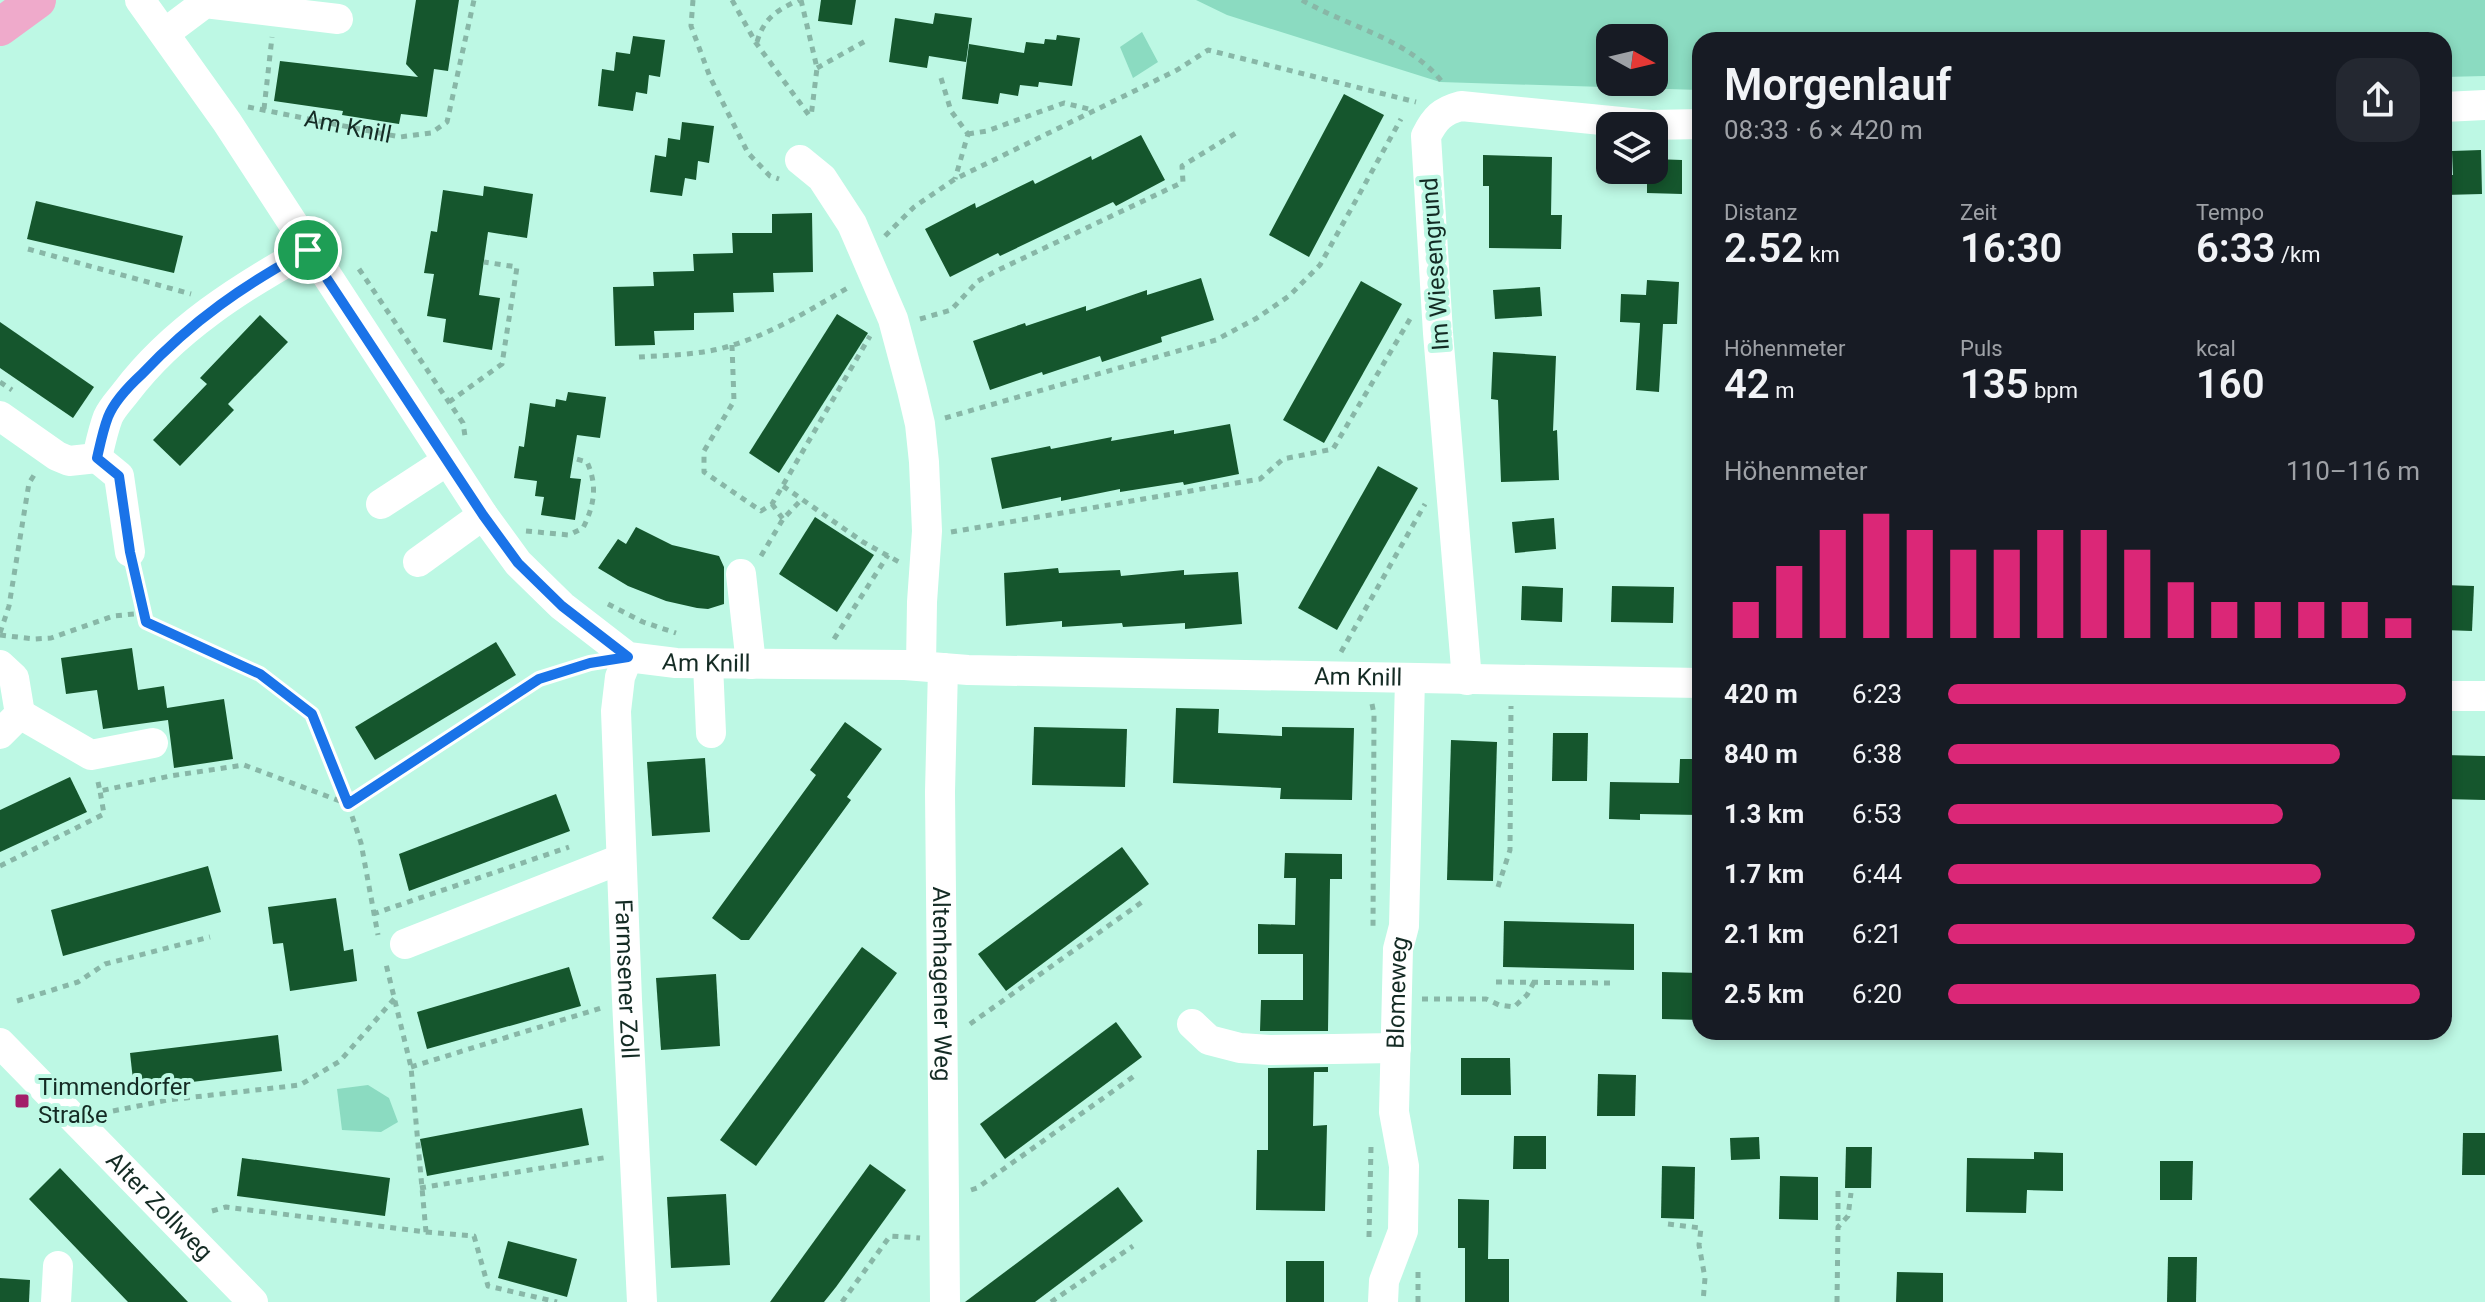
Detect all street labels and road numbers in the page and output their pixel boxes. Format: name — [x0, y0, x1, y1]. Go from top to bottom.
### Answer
street label: Am Knill — [302, 104, 394, 149]
street label: Im Wiesengrund — [1415, 177, 1455, 351]
street label: Am Knill — [661, 647, 751, 678]
street label: Am Knill — [1314, 662, 1403, 692]
street label: Altenhagener Weg — [927, 886, 957, 1082]
street label: Farmsener Zoll — [609, 899, 644, 1060]
street label: Blomeweg — [1382, 933, 1415, 1049]
street label: Alter Zollweg — [100, 1146, 218, 1266]

